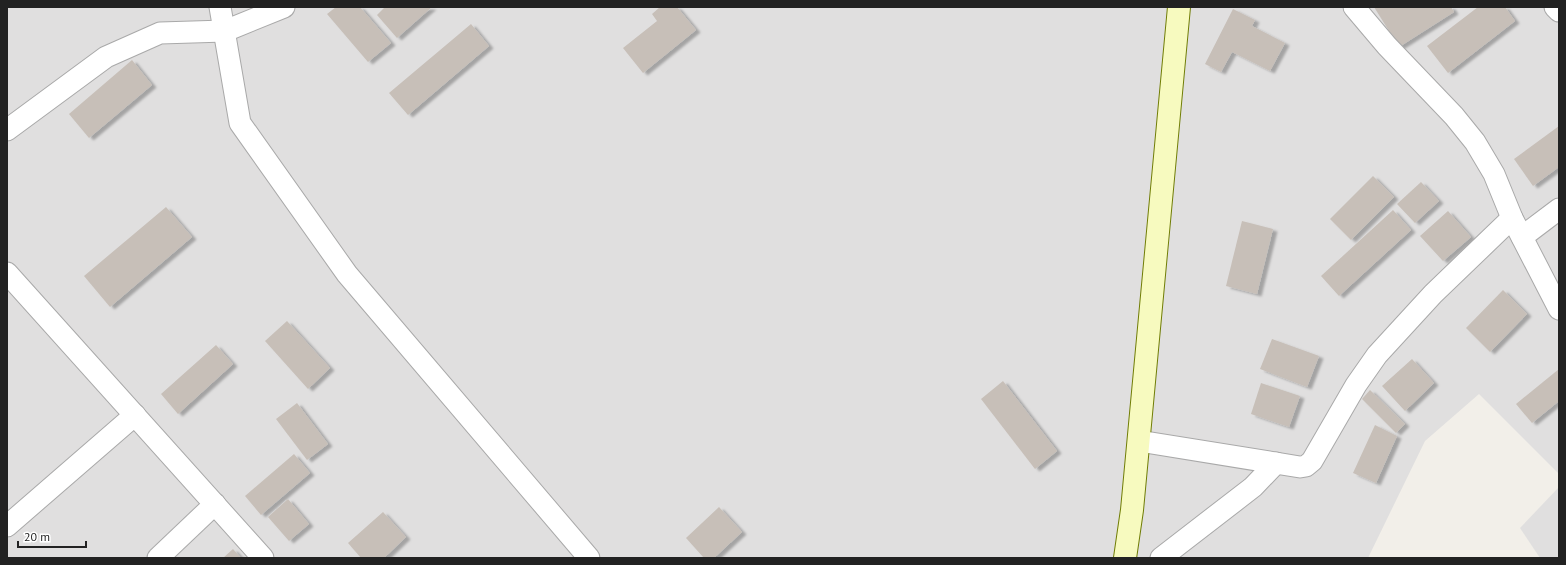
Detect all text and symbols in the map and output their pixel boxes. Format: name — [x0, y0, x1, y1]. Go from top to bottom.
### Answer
scale bar — [18, 523, 86, 549]
text: 20 m — [24, 529, 50, 544]

